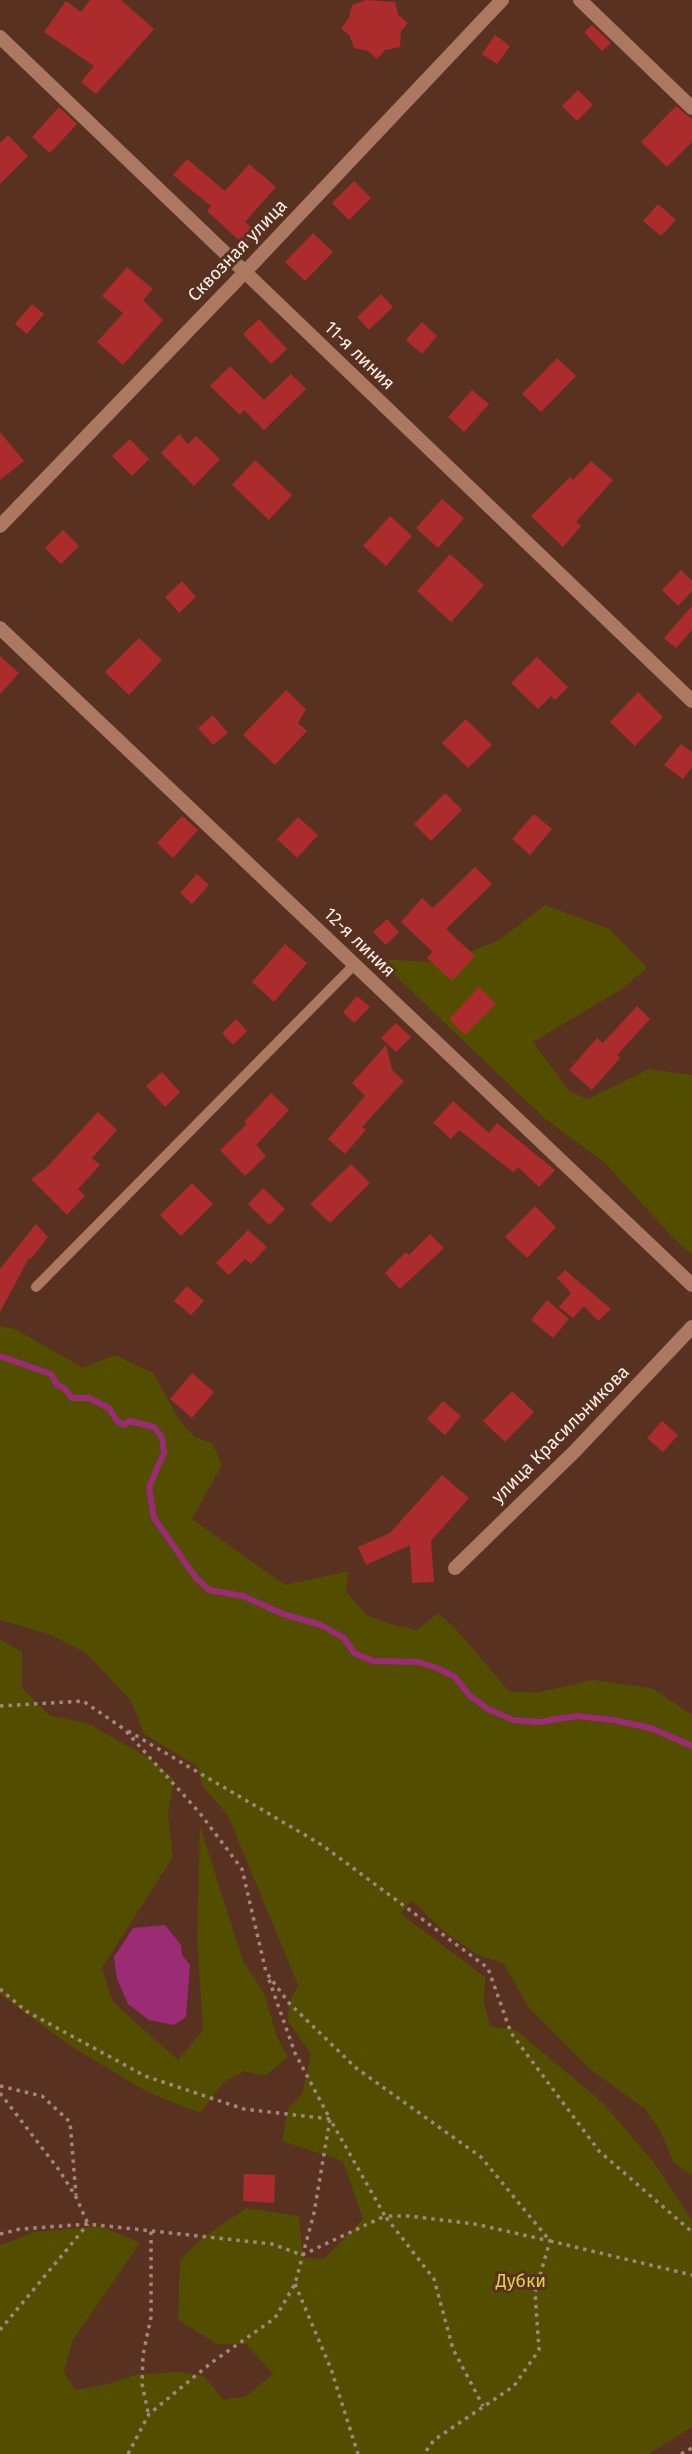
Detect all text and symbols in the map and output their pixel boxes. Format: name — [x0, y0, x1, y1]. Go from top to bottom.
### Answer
street label: Сквозная улица — [184, 195, 292, 307]
street label: 11-я линия — [319, 317, 399, 395]
street label: 12-я линия — [319, 904, 399, 982]
street label: улица Красильникова — [488, 1362, 634, 1508]
park label: Дубки — [496, 2271, 546, 2293]

